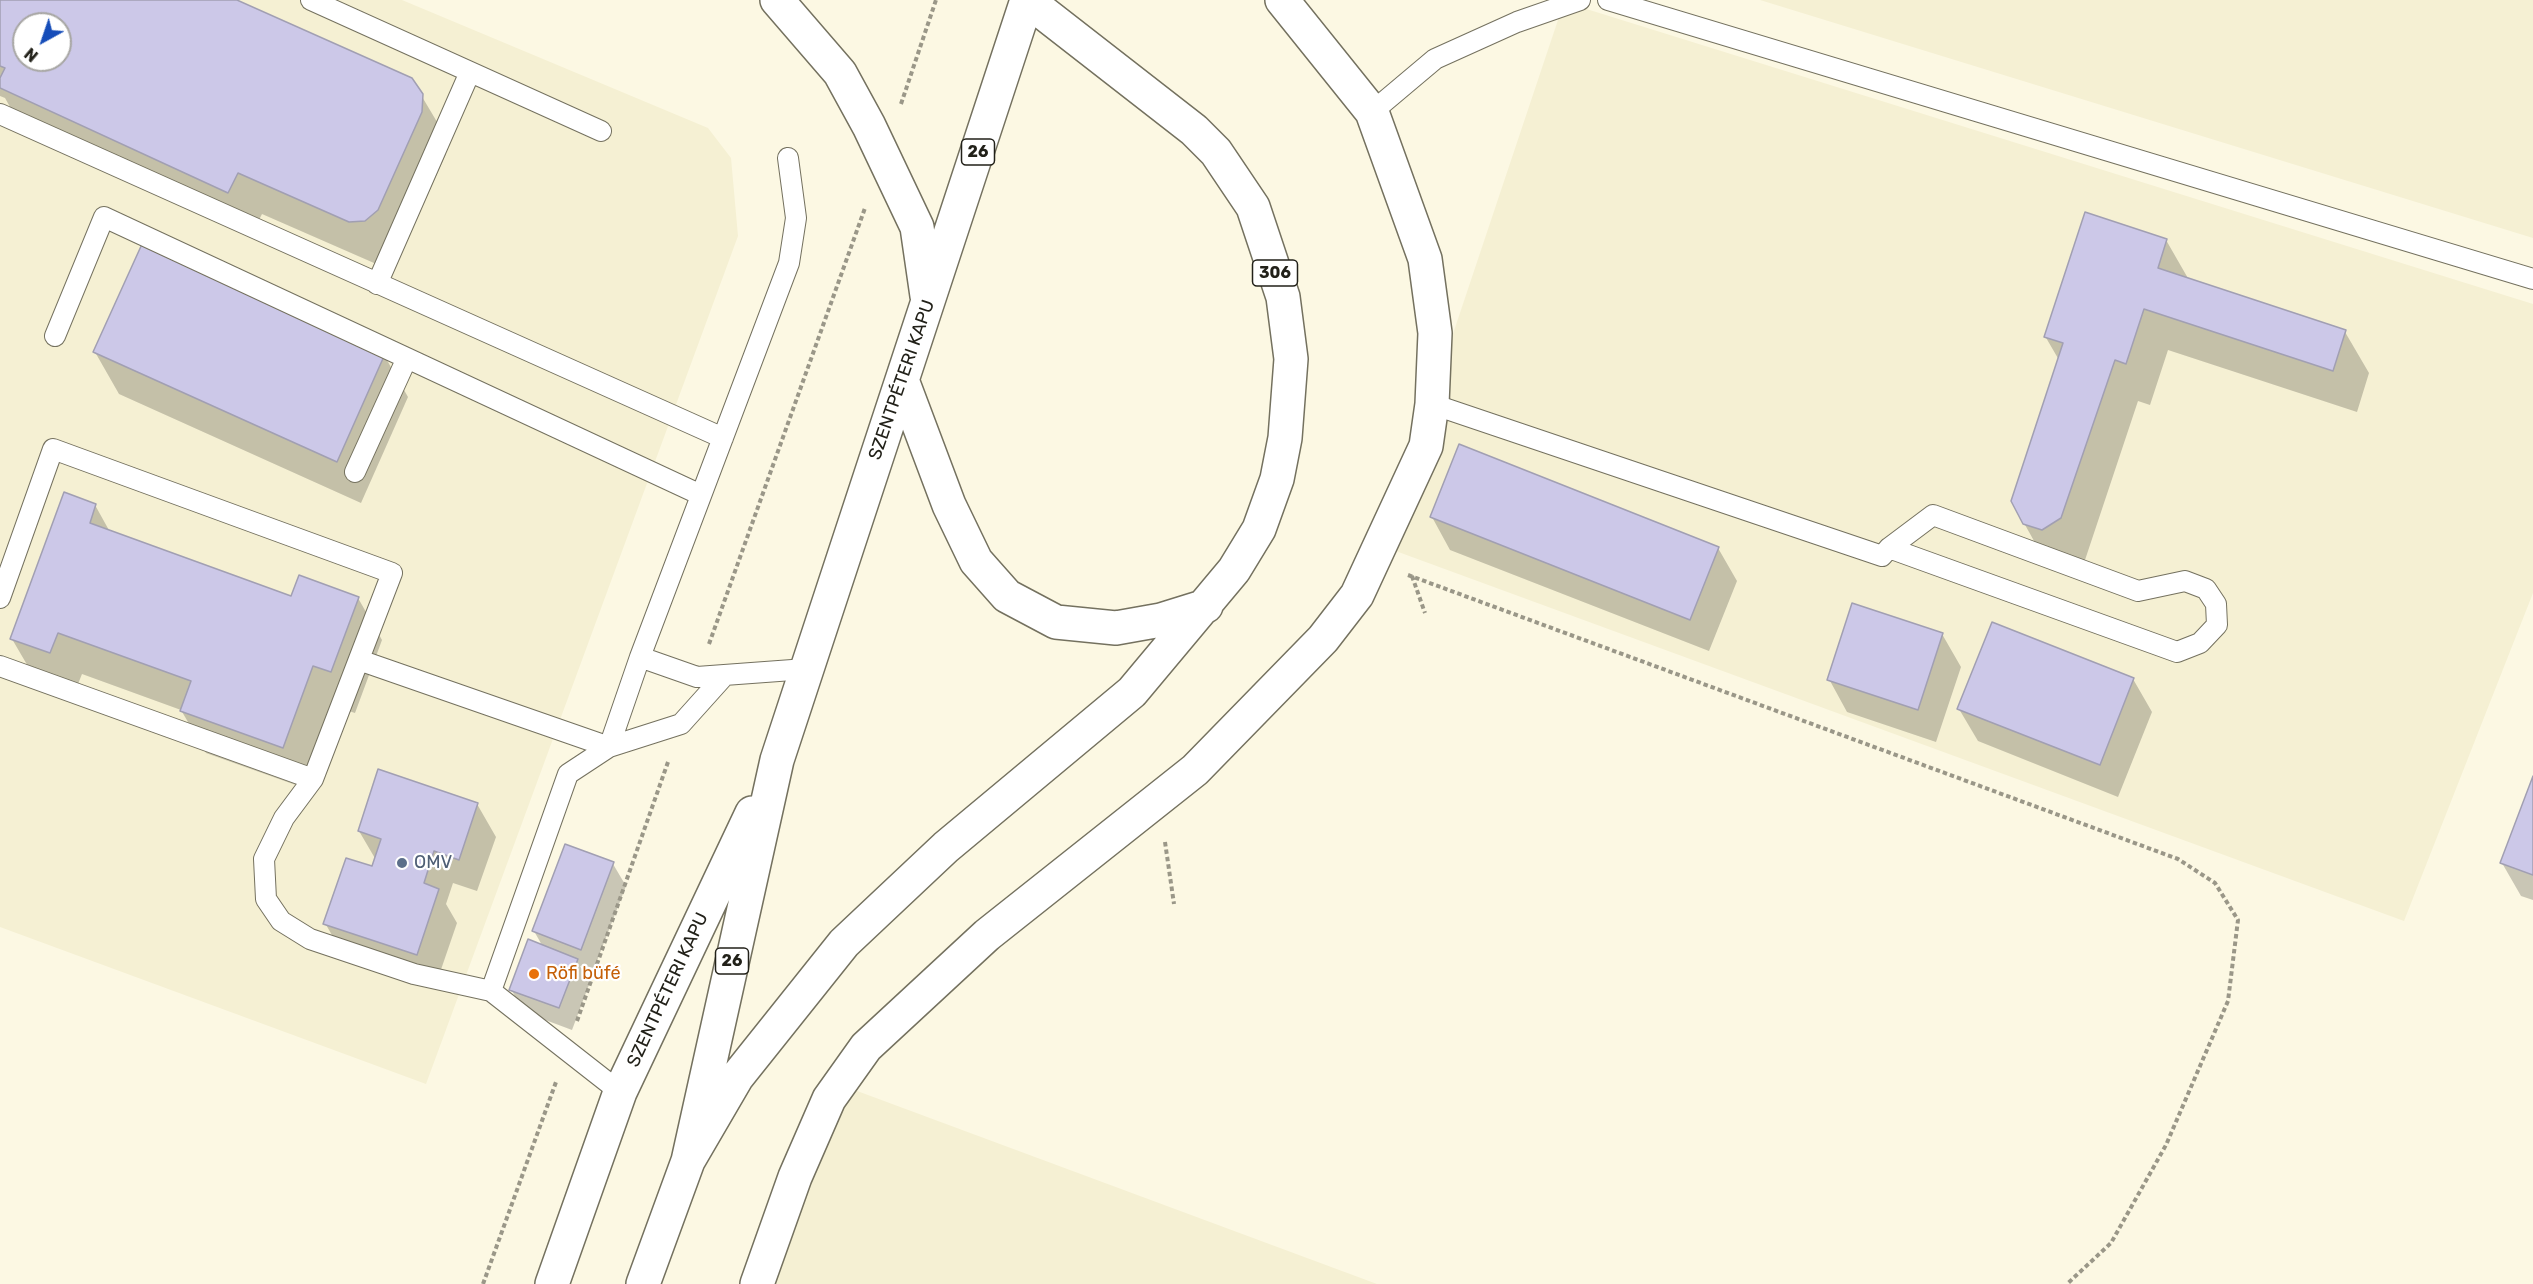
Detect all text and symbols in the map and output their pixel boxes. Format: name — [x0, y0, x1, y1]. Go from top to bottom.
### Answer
north arrow — [12, 12, 72, 72]
text: N — [21, 44, 42, 66]
road number: 26 — [962, 139, 994, 165]
road number: 306 — [1252, 260, 1298, 286]
street label: SZENTPÉTERI KAPU — [864, 297, 940, 463]
place label: OMV — [414, 852, 452, 874]
marker: OMV — [395, 856, 409, 870]
street label: SZENTPÉTERI KAPU — [623, 909, 713, 1071]
road number: 26 — [716, 948, 748, 974]
place label: Röfi büfé — [546, 963, 621, 985]
marker: Röfi büfé — [527, 967, 541, 981]

